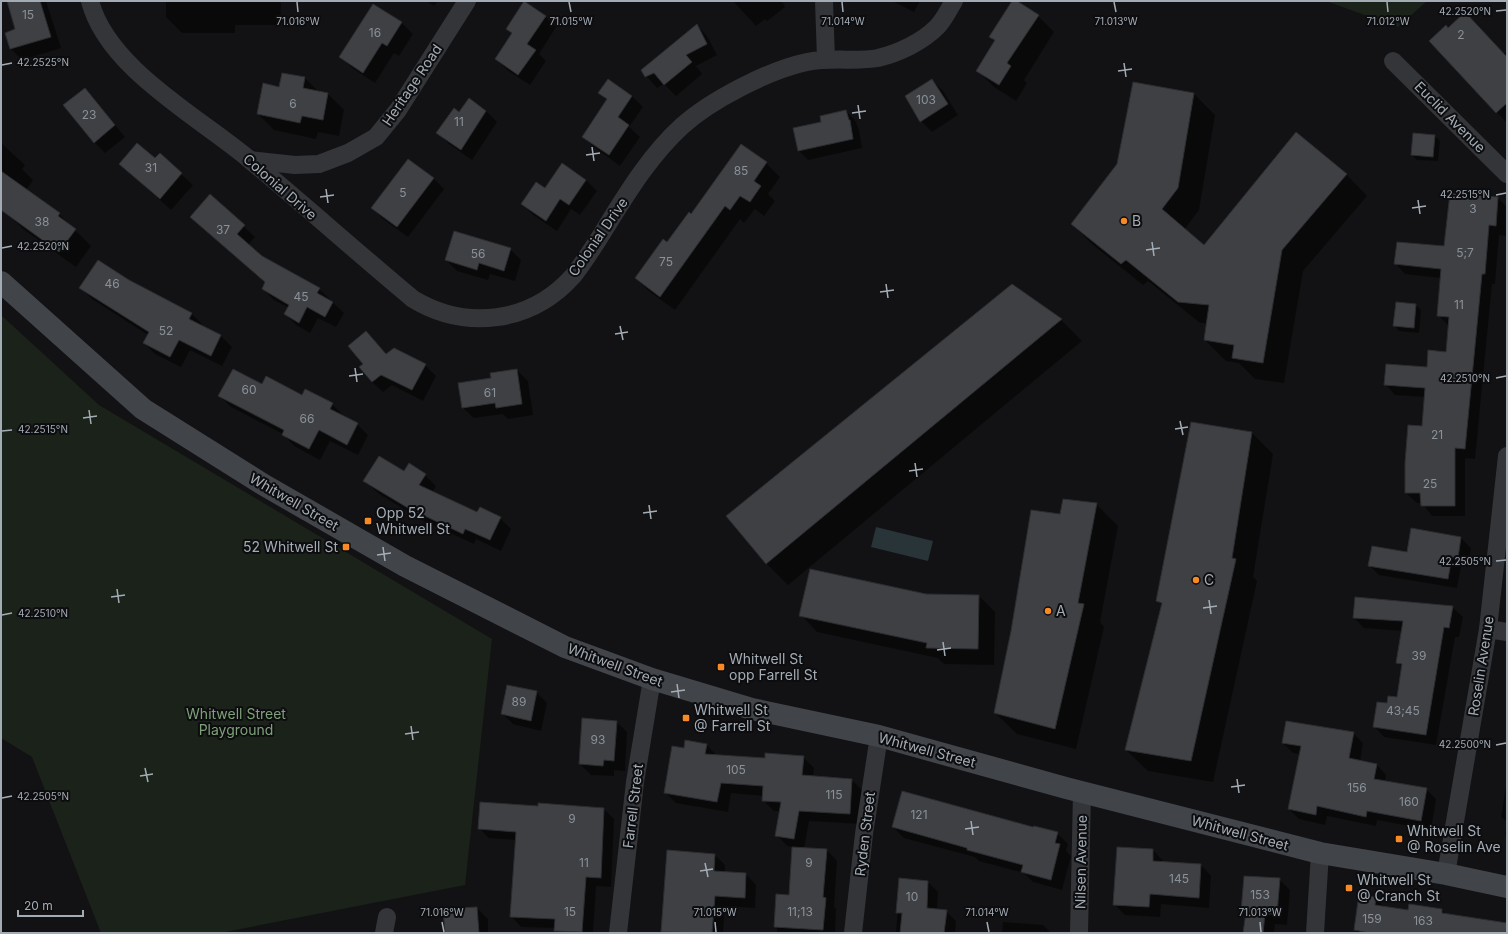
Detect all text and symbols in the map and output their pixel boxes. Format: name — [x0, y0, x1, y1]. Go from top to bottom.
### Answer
text: 42.2520°N — [1439, 5, 1491, 17]
house number: 15 — [22, 7, 34, 22]
text: 71.016°W — [276, 15, 320, 27]
text: 71.015°W — [549, 15, 593, 27]
text: 71.014°W — [821, 15, 865, 27]
text: 71.013°W — [1094, 15, 1138, 27]
text: 71.012°W — [1366, 15, 1410, 27]
house number: 16 — [369, 25, 381, 40]
house number: 2 — [1457, 27, 1465, 42]
street label: Heritage Road — [378, 41, 445, 129]
text: 42.2525°N — [17, 56, 69, 68]
street label: Euclid Avenue — [1411, 78, 1489, 156]
house number: 103 — [916, 92, 936, 107]
house number: 6 — [289, 96, 297, 111]
house number: 23 — [82, 107, 96, 122]
house number: 11 — [454, 114, 464, 129]
street label: Colonial Drive — [240, 150, 321, 223]
house number: 31 — [145, 160, 157, 175]
house number: 85 — [734, 163, 748, 178]
house number: 5 — [399, 185, 407, 200]
text: 42.2515°N — [1440, 188, 1490, 200]
street label: Colonial Drive — [564, 194, 631, 279]
house number: 3 — [1469, 201, 1477, 216]
place label: B — [1132, 212, 1141, 229]
house number: 38 — [35, 214, 49, 229]
marker: B — [1119, 216, 1129, 226]
house number: 37 — [216, 222, 230, 237]
text: 42.2520°N — [17, 240, 69, 252]
house number: 5;7 — [1456, 245, 1474, 260]
house number: 56 — [471, 246, 485, 261]
house number: 75 — [659, 254, 673, 269]
house number: 46 — [104, 276, 120, 291]
house number: 45 — [293, 289, 309, 304]
house number: 11 — [1454, 297, 1464, 312]
house number: 52 — [159, 323, 173, 338]
text: 42.2510°N — [1440, 372, 1490, 384]
house number: 60 — [241, 382, 257, 397]
house number: 61 — [484, 385, 496, 400]
house number: 66 — [300, 411, 314, 426]
text: 42.2515°N — [18, 423, 68, 435]
house number: 21 — [1431, 427, 1443, 442]
street label: Whitwell Street — [247, 469, 342, 534]
house number: 25 — [1423, 476, 1437, 491]
place label: Opp 52 Whitwell St — [376, 504, 450, 537]
marker: Opp 52 Whitwell St — [363, 516, 373, 526]
place label: 52 Whitwell St — [243, 538, 338, 555]
marker: 52 Whitwell St — [341, 542, 351, 552]
text: 42.2505°N — [1439, 555, 1491, 567]
place label: C — [1204, 571, 1214, 588]
marker: C — [1191, 575, 1201, 585]
place label: A — [1056, 602, 1066, 619]
marker: A — [1043, 606, 1053, 616]
text: 42.2510°N — [18, 607, 68, 619]
street label: Roselin Avenue — [1464, 615, 1497, 717]
street label: Whitwell Street — [565, 639, 665, 690]
house number: 39 — [1412, 648, 1426, 663]
place label: Whitwell St opp Farrell St — [729, 650, 818, 683]
marker: Whitwell St opp Farrell St — [716, 662, 726, 672]
house number: 89 — [512, 694, 526, 709]
place label: Whitwell St @ Farrell St — [694, 701, 771, 734]
house number: 43;45 — [1386, 703, 1420, 718]
park label: Whitwell Street Playground — [186, 705, 286, 738]
marker: Whitwell St @ Farrell St — [681, 713, 691, 723]
street label: Whitwell Street — [877, 728, 978, 771]
house number: 93 — [591, 732, 605, 747]
text: 42.2500°N — [1439, 738, 1491, 750]
street label: Farrell Street — [619, 762, 646, 849]
house number: 105 — [726, 762, 746, 777]
house number: 156 — [1347, 780, 1367, 795]
house number: 115 — [825, 787, 843, 802]
text: 42.2505°N — [17, 790, 69, 802]
street label: Ryden Street — [851, 790, 878, 877]
house number: 160 — [1399, 794, 1419, 809]
house number: 121 — [910, 807, 928, 822]
house number: 9 — [568, 811, 576, 826]
street label: Whitwell Street — [1190, 811, 1291, 854]
street label: Nilsen Avenue — [1071, 815, 1090, 909]
place label: Whitwell St @ Roselin Ave — [1407, 822, 1501, 855]
marker: Whitwell St @ Roselin Ave — [1394, 834, 1404, 844]
house number: 11 — [579, 855, 589, 870]
house number: 9 — [805, 855, 813, 870]
house number: 145 — [1169, 871, 1189, 886]
place label: Whitwell St @ Cranch St — [1357, 871, 1440, 904]
marker: Whitwell St @ Cranch St — [1344, 883, 1354, 893]
house number: 153 — [1250, 887, 1270, 902]
house number: 10 — [906, 889, 918, 904]
scale bar — [18, 892, 83, 918]
text: 20 m — [24, 898, 53, 913]
house number: 15 — [564, 904, 576, 919]
house number: 11;13 — [787, 904, 813, 919]
text: 71.016°W — [420, 906, 464, 918]
text: 71.015°W — [693, 906, 737, 918]
text: 71.014°W — [965, 906, 1009, 918]
text: 71.013°W — [1238, 906, 1282, 918]
house number: 159 — [1362, 911, 1382, 926]
house number: 163 — [1413, 913, 1433, 928]

